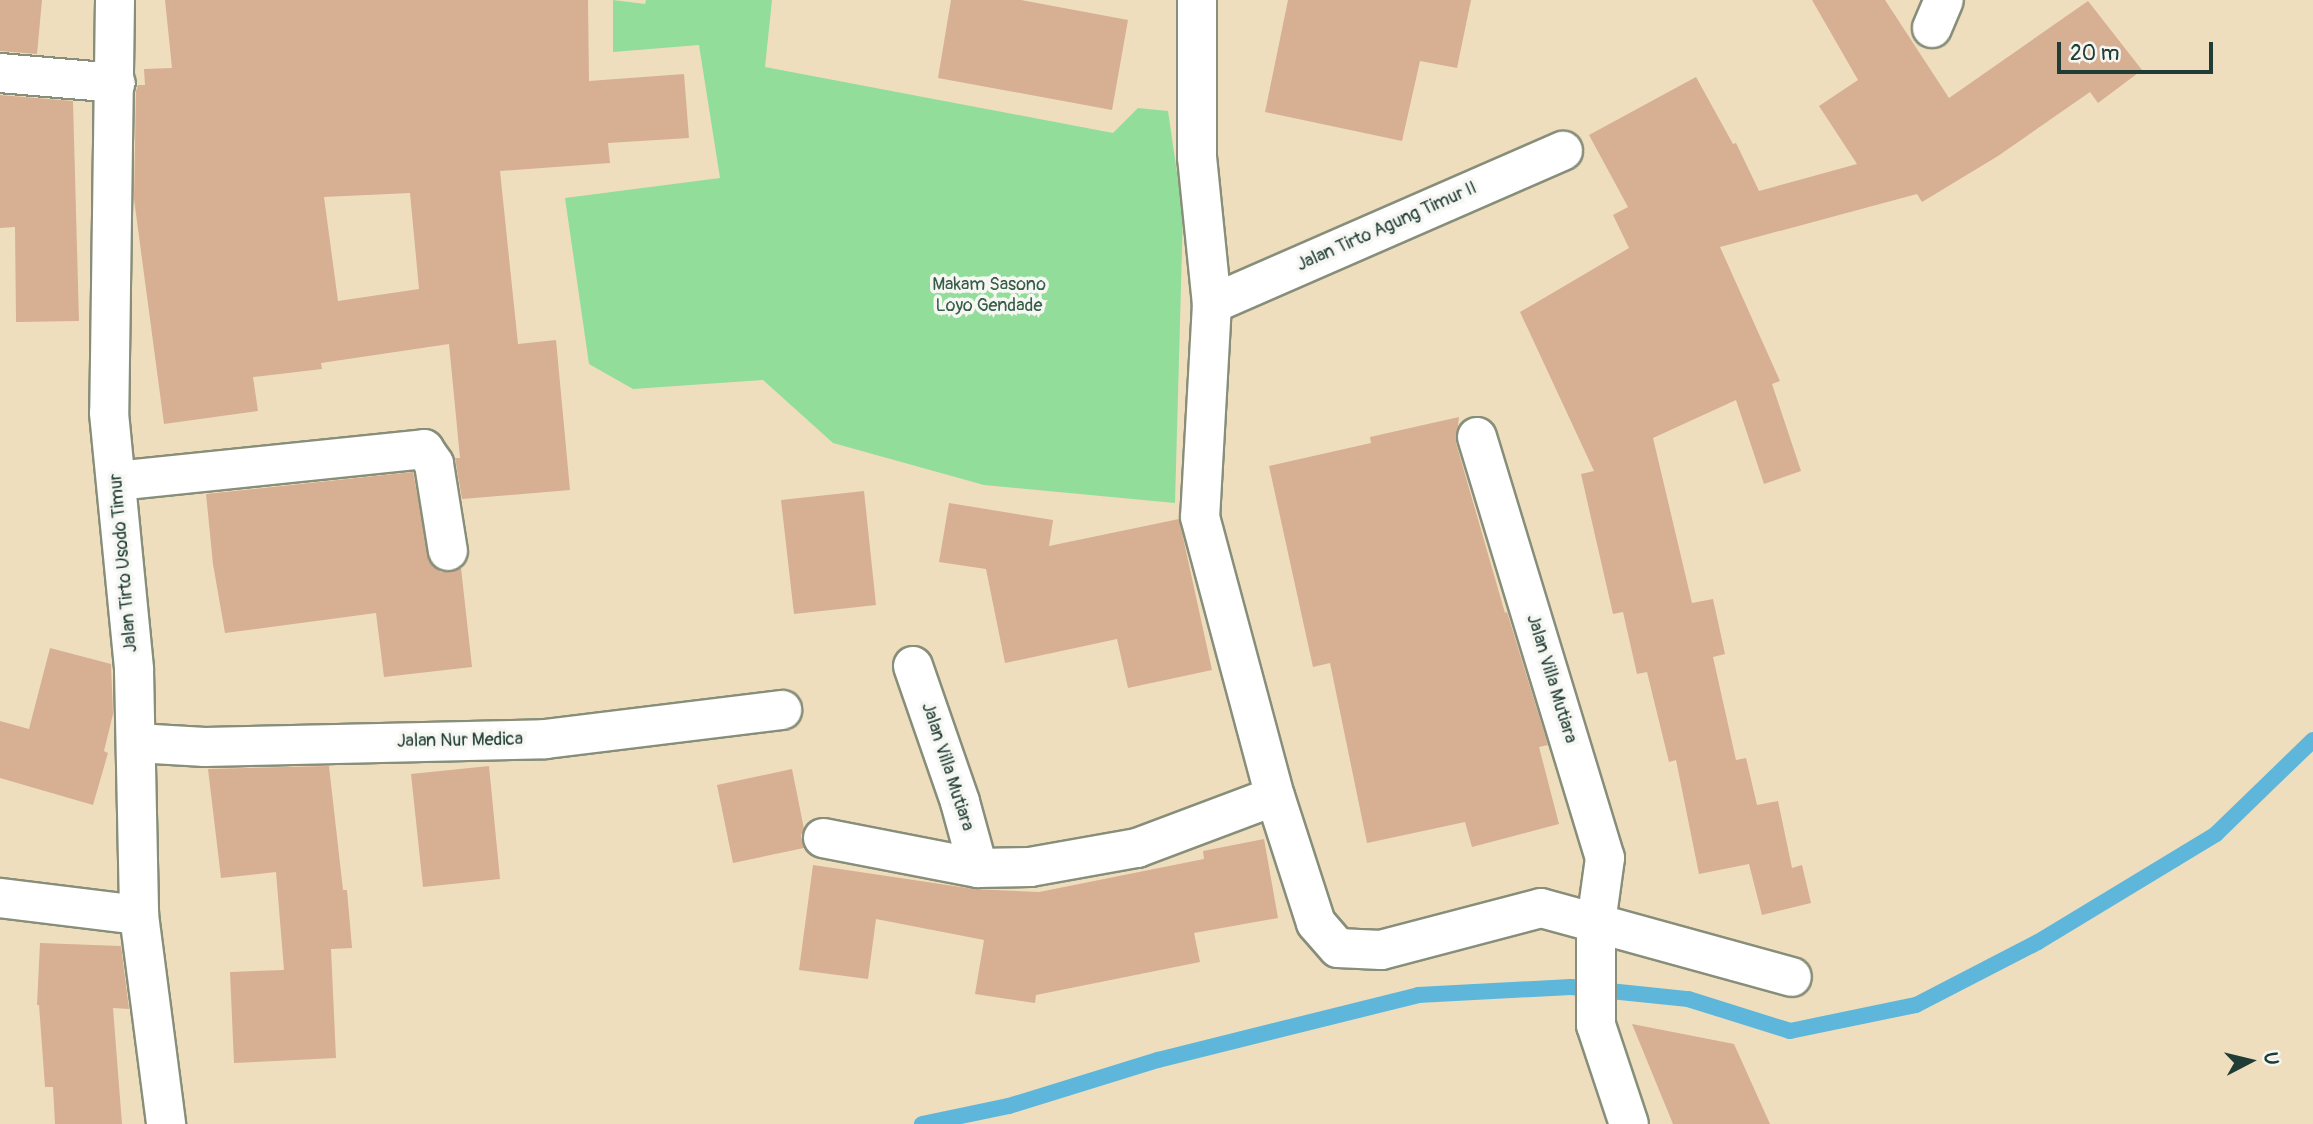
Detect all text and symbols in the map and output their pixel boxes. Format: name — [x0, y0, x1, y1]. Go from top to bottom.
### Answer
scale bar — [2061, 28, 2217, 72]
text: 20 m — [2070, 40, 2119, 67]
street label: Jalan Tirto Agung Timur II — [1294, 178, 1480, 276]
park label: Makam Sasono Loyo Gendade — [932, 275, 1046, 318]
street label: Jalan Tirto Usodo Timur — [105, 473, 143, 653]
street label: Jalan Villa Mutiara — [1521, 612, 1581, 746]
street label: Jalan Villa Mutiara — [916, 700, 978, 834]
street label: Jalan Nur Medica — [397, 729, 523, 753]
north arrow — [2215, 1026, 2285, 1096]
text: U — [2258, 1051, 2284, 1066]

